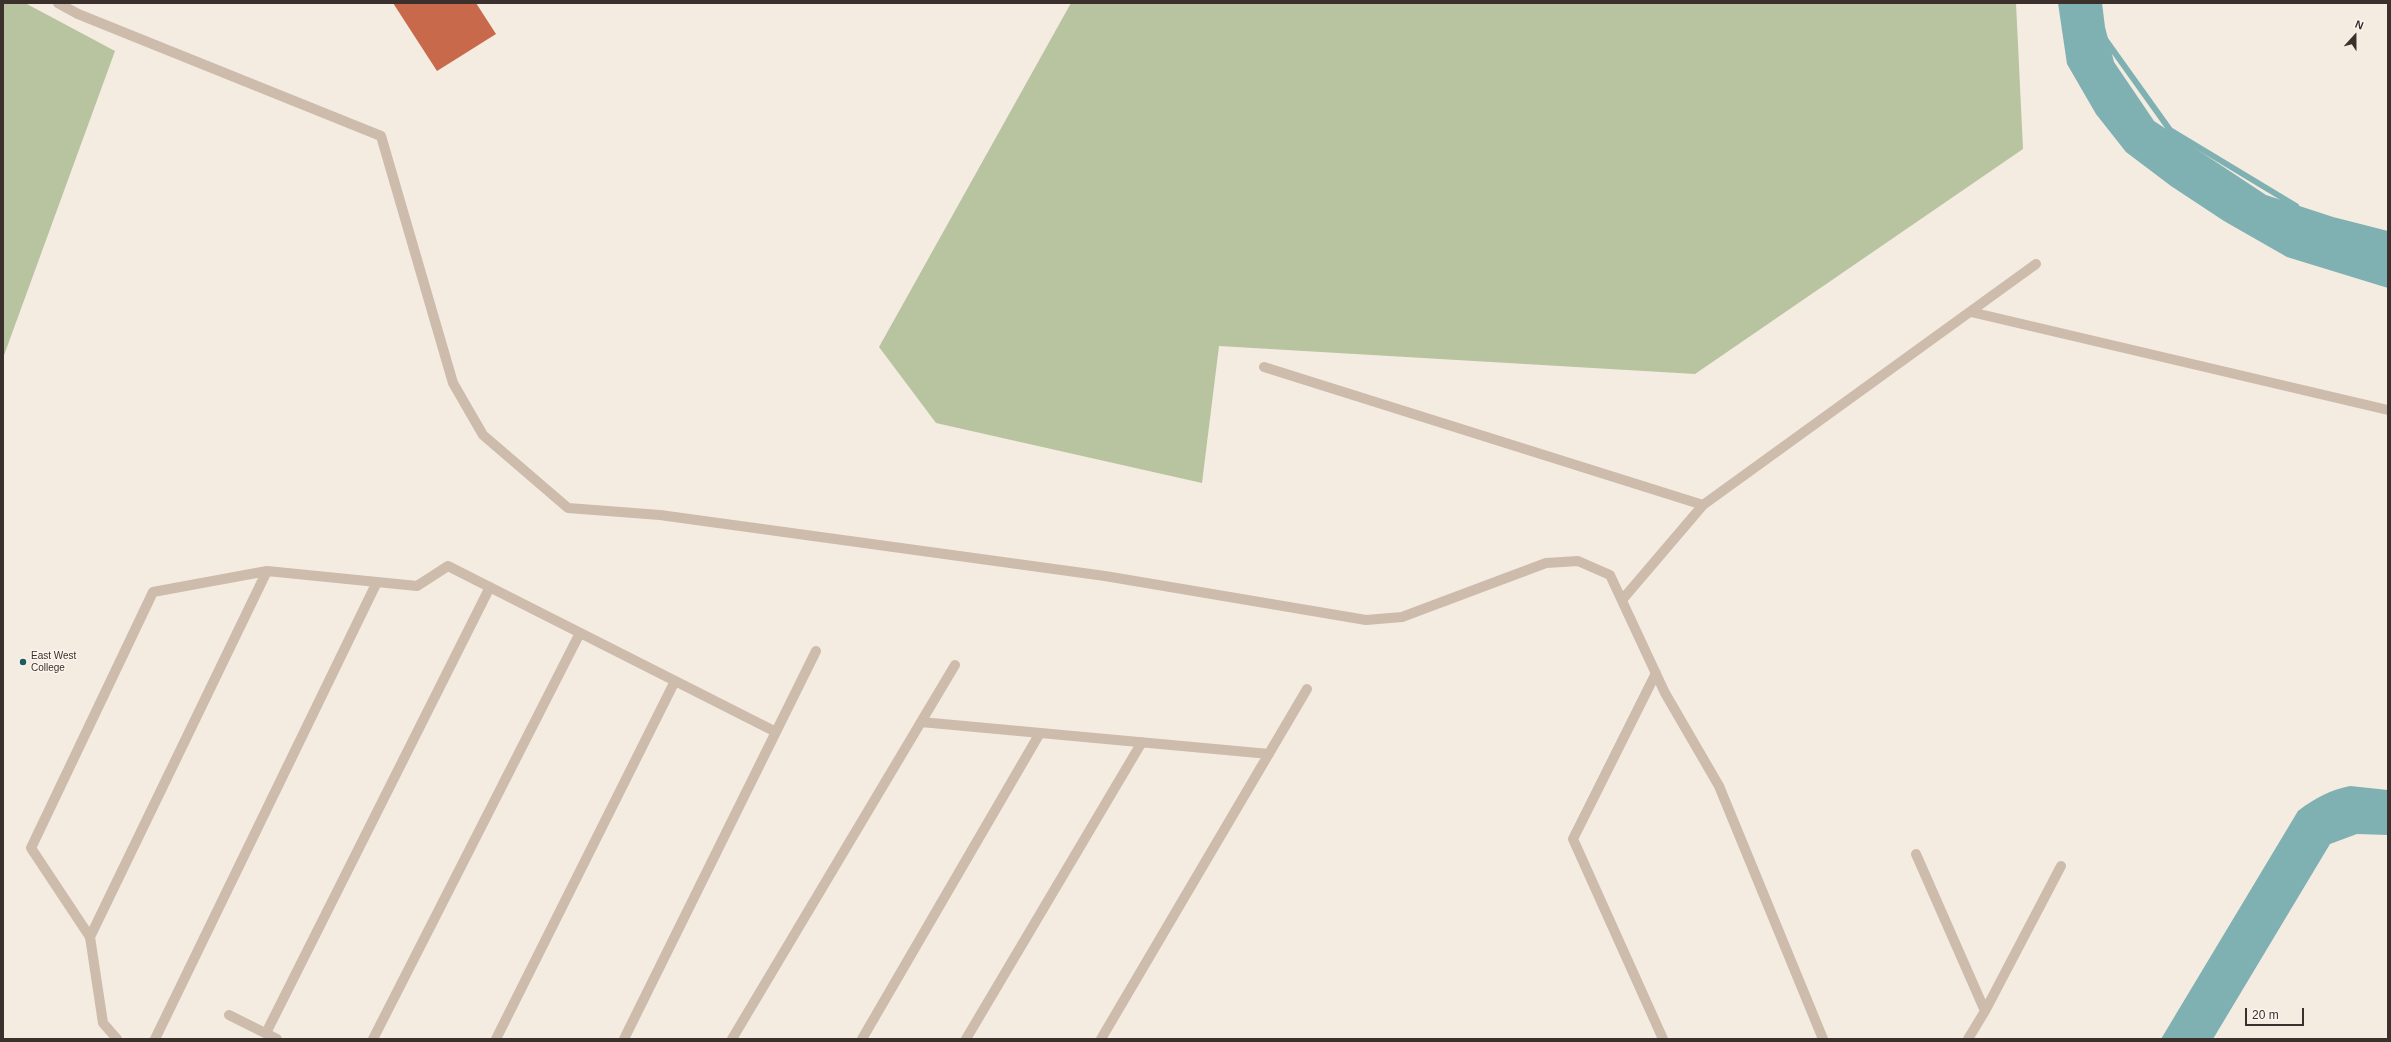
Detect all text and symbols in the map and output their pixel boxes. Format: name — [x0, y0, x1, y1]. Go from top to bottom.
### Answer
north arrow — [2335, 16, 2375, 56]
text: N — [2353, 18, 2365, 32]
place label: East West College — [31, 650, 76, 674]
marker: East West College — [18, 657, 28, 667]
scale bar — [2247, 1000, 2306, 1026]
text: 20 m — [2252, 1008, 2279, 1022]

